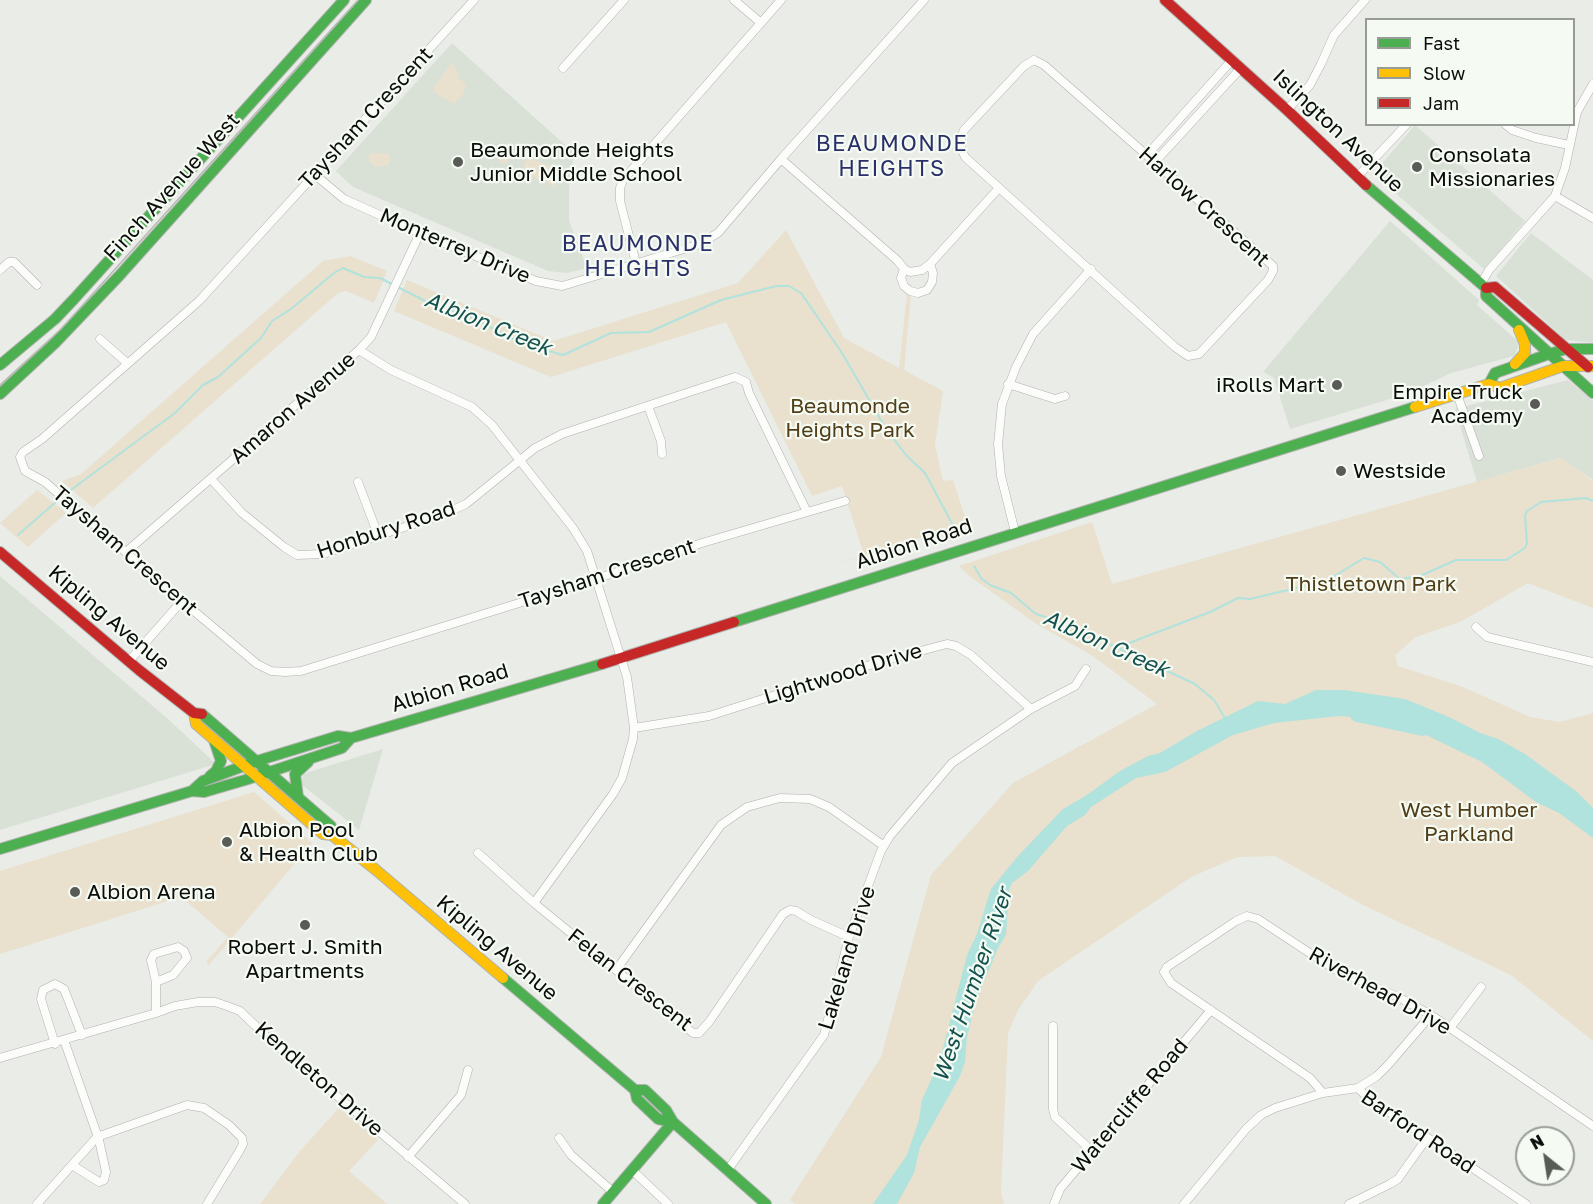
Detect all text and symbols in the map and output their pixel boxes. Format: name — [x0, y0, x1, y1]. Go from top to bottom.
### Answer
legend — [1365, 18, 1575, 126]
text: Fast — [1423, 32, 1460, 54]
street label: Taysham Crescent — [294, 42, 438, 194]
text: Slow — [1423, 62, 1465, 84]
street label: Islington Avenue — [1268, 64, 1408, 198]
text: Jam — [1423, 92, 1459, 114]
street label: Finch Avenue West — [99, 108, 245, 266]
district label: BEAUMONDE HEIGHTS — [816, 131, 968, 182]
place label: Beaumonde Heights Junior Middle School — [470, 137, 682, 187]
street label: Harlow Crescent — [1133, 142, 1275, 272]
place label: Consolata Missionaries — [1429, 142, 1555, 192]
marker: Beaumonde Heights Junior Middle School — [451, 155, 465, 169]
marker: Consolata Missionaries — [1410, 160, 1424, 174]
street label: Monterrey Drive — [376, 203, 534, 289]
district label: BEAUMONDE HEIGHTS — [562, 231, 714, 282]
water label: Albion Creek — [421, 287, 555, 361]
street label: Amaron Avenue — [225, 347, 361, 469]
place label: iRolls Mart — [1216, 372, 1325, 398]
marker: iRolls Mart — [1330, 378, 1344, 392]
place label: Empire Truck Academy — [1392, 379, 1523, 429]
park label: Beaumonde Heights Park — [785, 393, 915, 443]
marker: Empire Truck Academy — [1528, 397, 1542, 411]
place label: Westside — [1353, 458, 1446, 484]
marker: Westside — [1334, 464, 1348, 478]
street label: Taysham Crescent — [47, 481, 203, 621]
street label: Honbury Road — [313, 496, 459, 564]
street label: Albion Road — [853, 513, 975, 575]
street label: Taysham Crescent — [515, 534, 699, 614]
street label: Kipling Avenue — [43, 560, 175, 676]
park label: Thistletown Park — [1285, 571, 1457, 597]
water label: Albion Creek — [1039, 605, 1173, 683]
street label: Lightwood Drive — [761, 638, 925, 710]
street label: Albion Road — [388, 658, 512, 718]
park label: West Humber Parkland — [1401, 797, 1537, 847]
place label: Albion Pool & Health Club — [239, 817, 378, 867]
marker: Albion Pool & Health Club — [220, 835, 234, 849]
place label: Albion Arena — [87, 879, 216, 905]
street label: Lakeland Drive — [813, 883, 881, 1033]
marker: Albion Arena — [68, 885, 82, 899]
water label: West Humber River — [927, 885, 1019, 1085]
street label: Kipling Avenue — [431, 890, 563, 1006]
marker: Robert J. Smith Apartments — [298, 918, 312, 932]
street label: Felan Crescent — [563, 923, 697, 1037]
place label: Robert J. Smith Apartments — [227, 934, 383, 984]
street label: Riverhead Drive — [1304, 941, 1456, 1041]
street label: Kendleton Drive — [250, 1016, 388, 1142]
street label: Watercliffe Road — [1067, 1034, 1193, 1178]
street label: Barford Road — [1356, 1085, 1480, 1179]
north arrow — [1515, 1126, 1575, 1186]
text: N — [1527, 1130, 1547, 1154]

